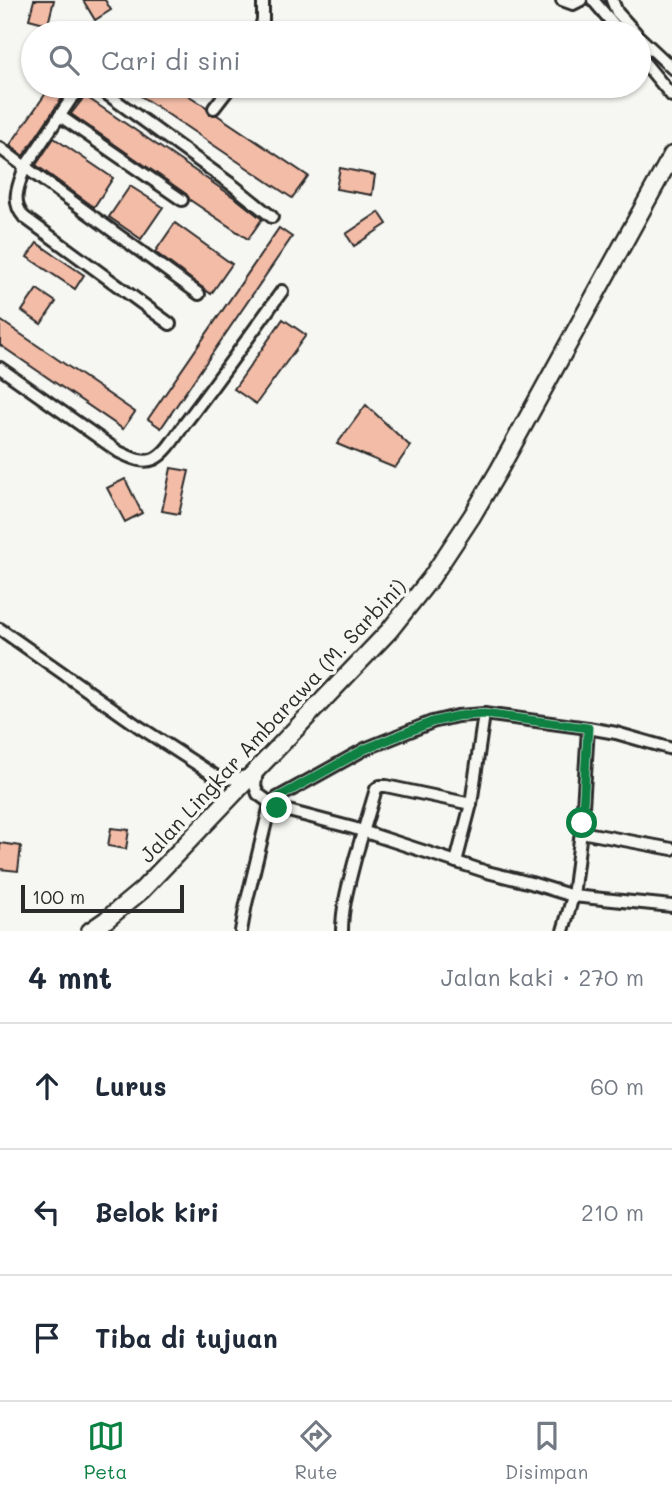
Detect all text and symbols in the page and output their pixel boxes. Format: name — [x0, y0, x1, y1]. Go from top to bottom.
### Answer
search box — [21, 21, 651, 98]
icon: search — [45, 41, 83, 79]
text: Cari di sini — [101, 43, 241, 77]
street label: Jalan Lingkar Ambarawa (M. Sarbini) — [133, 572, 411, 868]
route end — [261, 792, 292, 823]
route start — [566, 807, 597, 838]
scale bar — [21, 882, 184, 914]
text: 100 m — [32, 884, 85, 909]
text: 4 mnt — [28, 957, 112, 997]
text: Jalan kaki · 270 m — [441, 962, 644, 992]
icon: ahead — [28, 1067, 66, 1105]
text: Lurus — [95, 1069, 167, 1103]
text: 60 m — [590, 1071, 644, 1101]
icon: left — [28, 1193, 66, 1231]
text: Belok kiri — [95, 1195, 219, 1229]
text: 210 m — [581, 1197, 644, 1227]
icon: arrive — [28, 1319, 66, 1357]
text: Tiba di tujuan — [95, 1321, 278, 1355]
tab: Peta — [84, 1417, 127, 1484]
tab: Rute — [295, 1417, 338, 1484]
tab: Disimpan — [505, 1417, 588, 1484]

